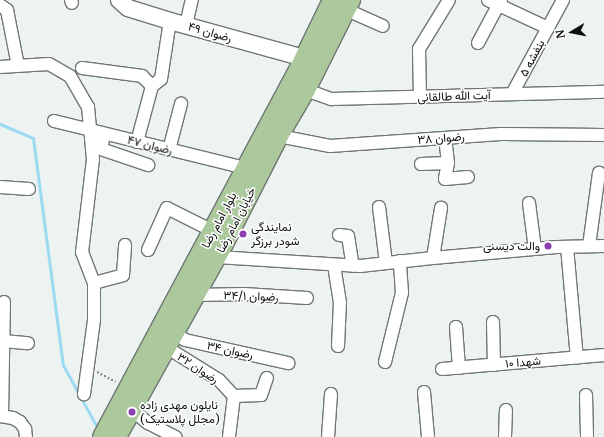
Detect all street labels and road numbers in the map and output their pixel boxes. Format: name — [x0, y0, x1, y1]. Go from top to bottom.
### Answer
street label: رضوان ۴۹ — [186, 19, 234, 45]
street label: بنفشه ۵ — [516, 37, 548, 79]
street label: آیت الله طالقانی — [417, 88, 491, 104]
street label: رضوان ۳۸ — [417, 129, 465, 147]
street label: رضوان ۴۷ — [126, 132, 174, 158]
street label: خیابان امام رضا — [213, 185, 259, 255]
street label: بلوار امام رضا — [198, 190, 240, 250]
street label: رضوان ۳۴/۱ — [223, 288, 279, 304]
street label: رضوان ۳۴ — [205, 338, 255, 362]
street label: رضوان ۳۲ — [175, 349, 221, 387]
street label: شهدا ۱۰ — [504, 353, 542, 371]

